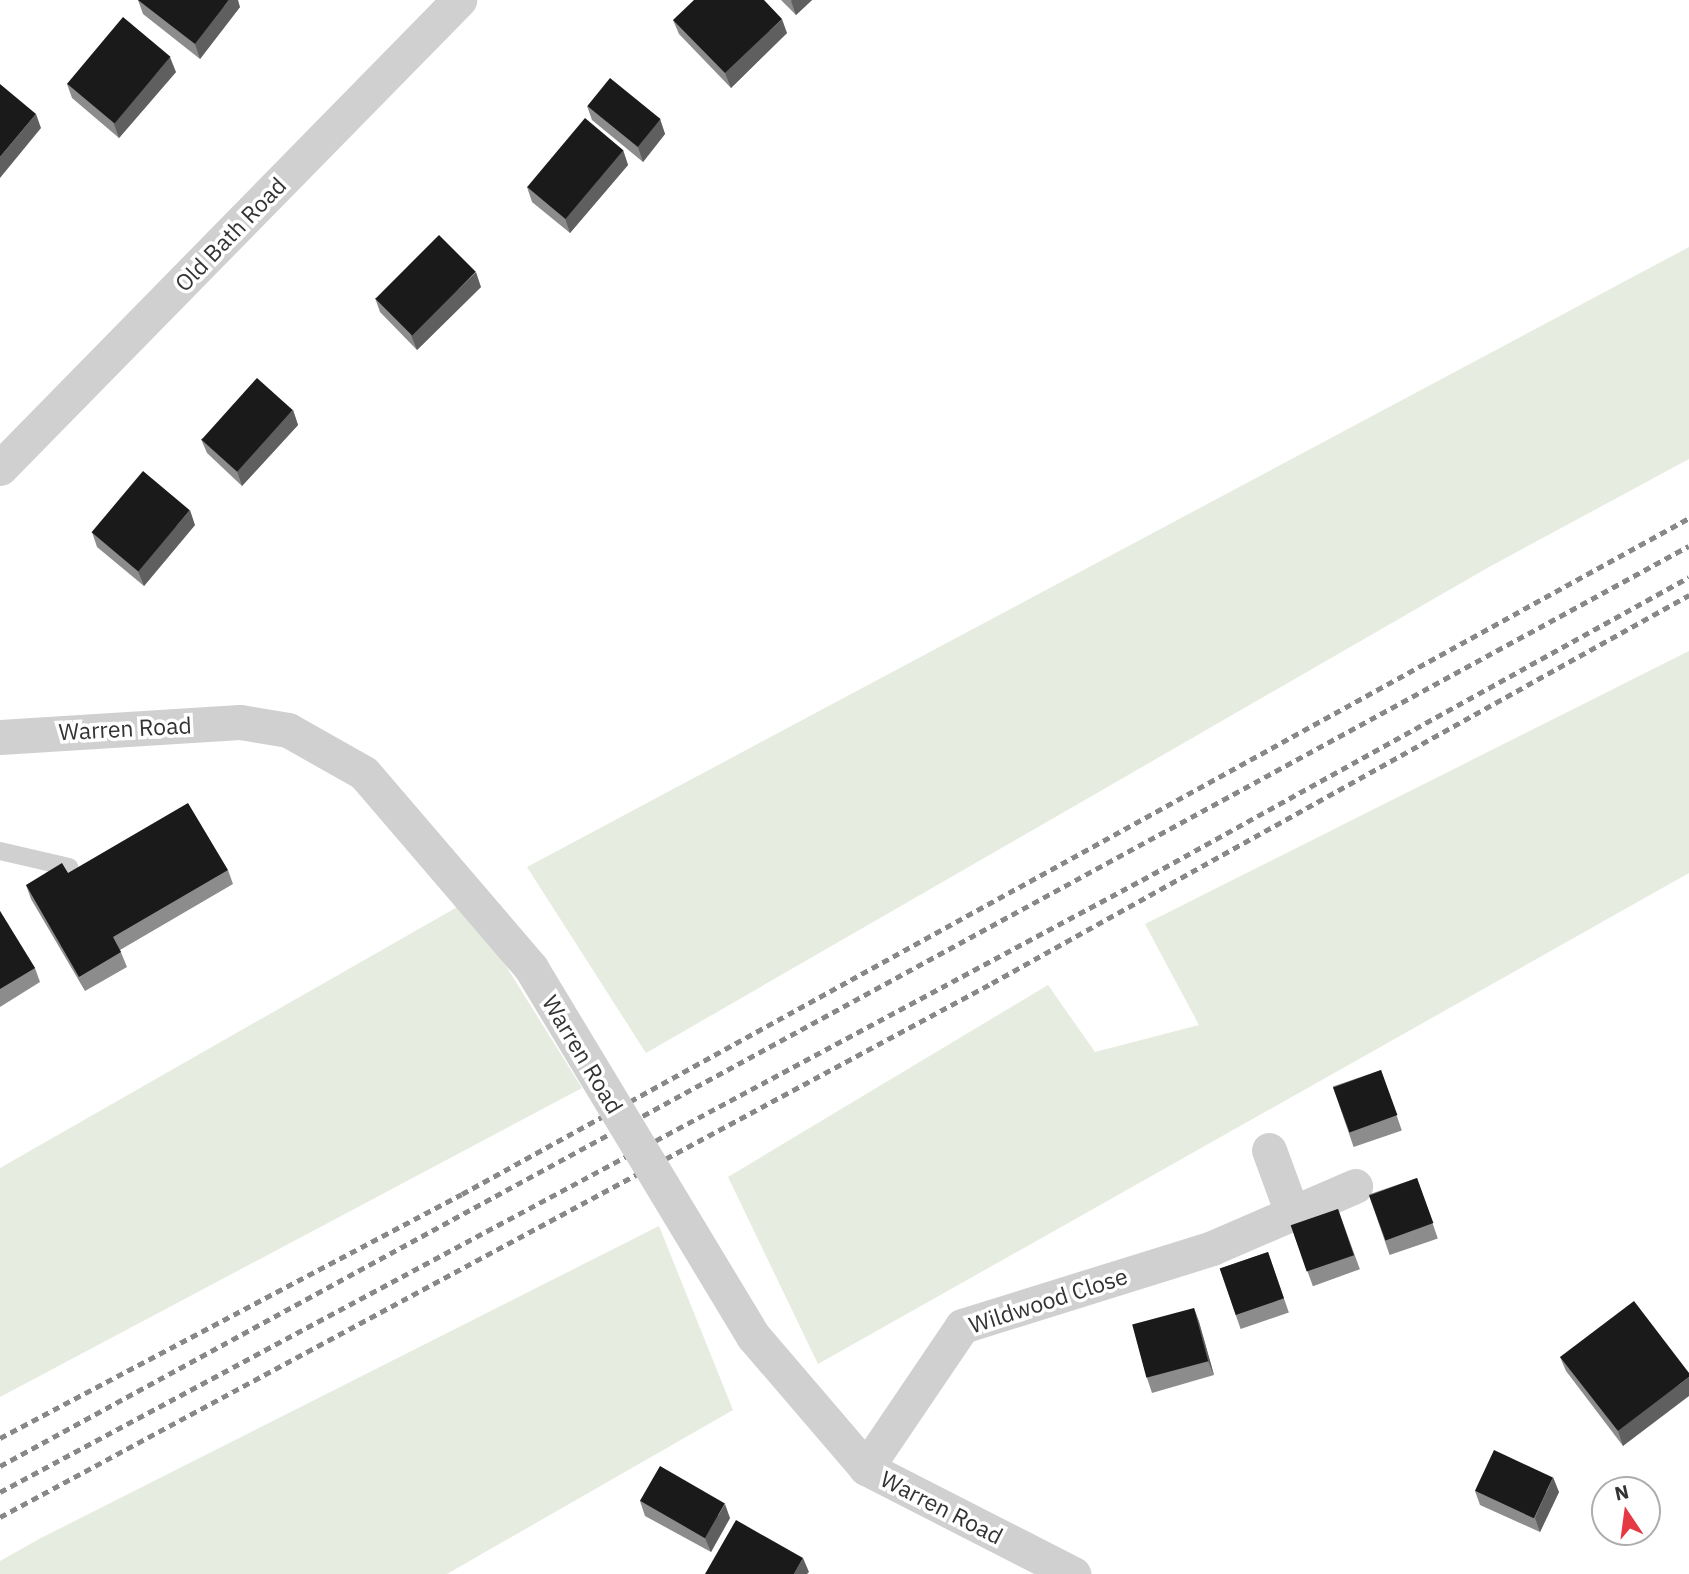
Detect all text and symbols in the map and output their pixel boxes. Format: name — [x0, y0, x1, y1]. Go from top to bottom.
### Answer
street label: Old Bath Road — [169, 171, 291, 297]
street label: Warren Road — [58, 711, 192, 745]
street label: Warren Road — [537, 990, 629, 1118]
street label: Wildwood Close — [965, 1261, 1131, 1339]
street label: Warren Road — [876, 1464, 1008, 1550]
north arrow — [1591, 1476, 1661, 1546]
text: N — [1612, 1479, 1631, 1506]

